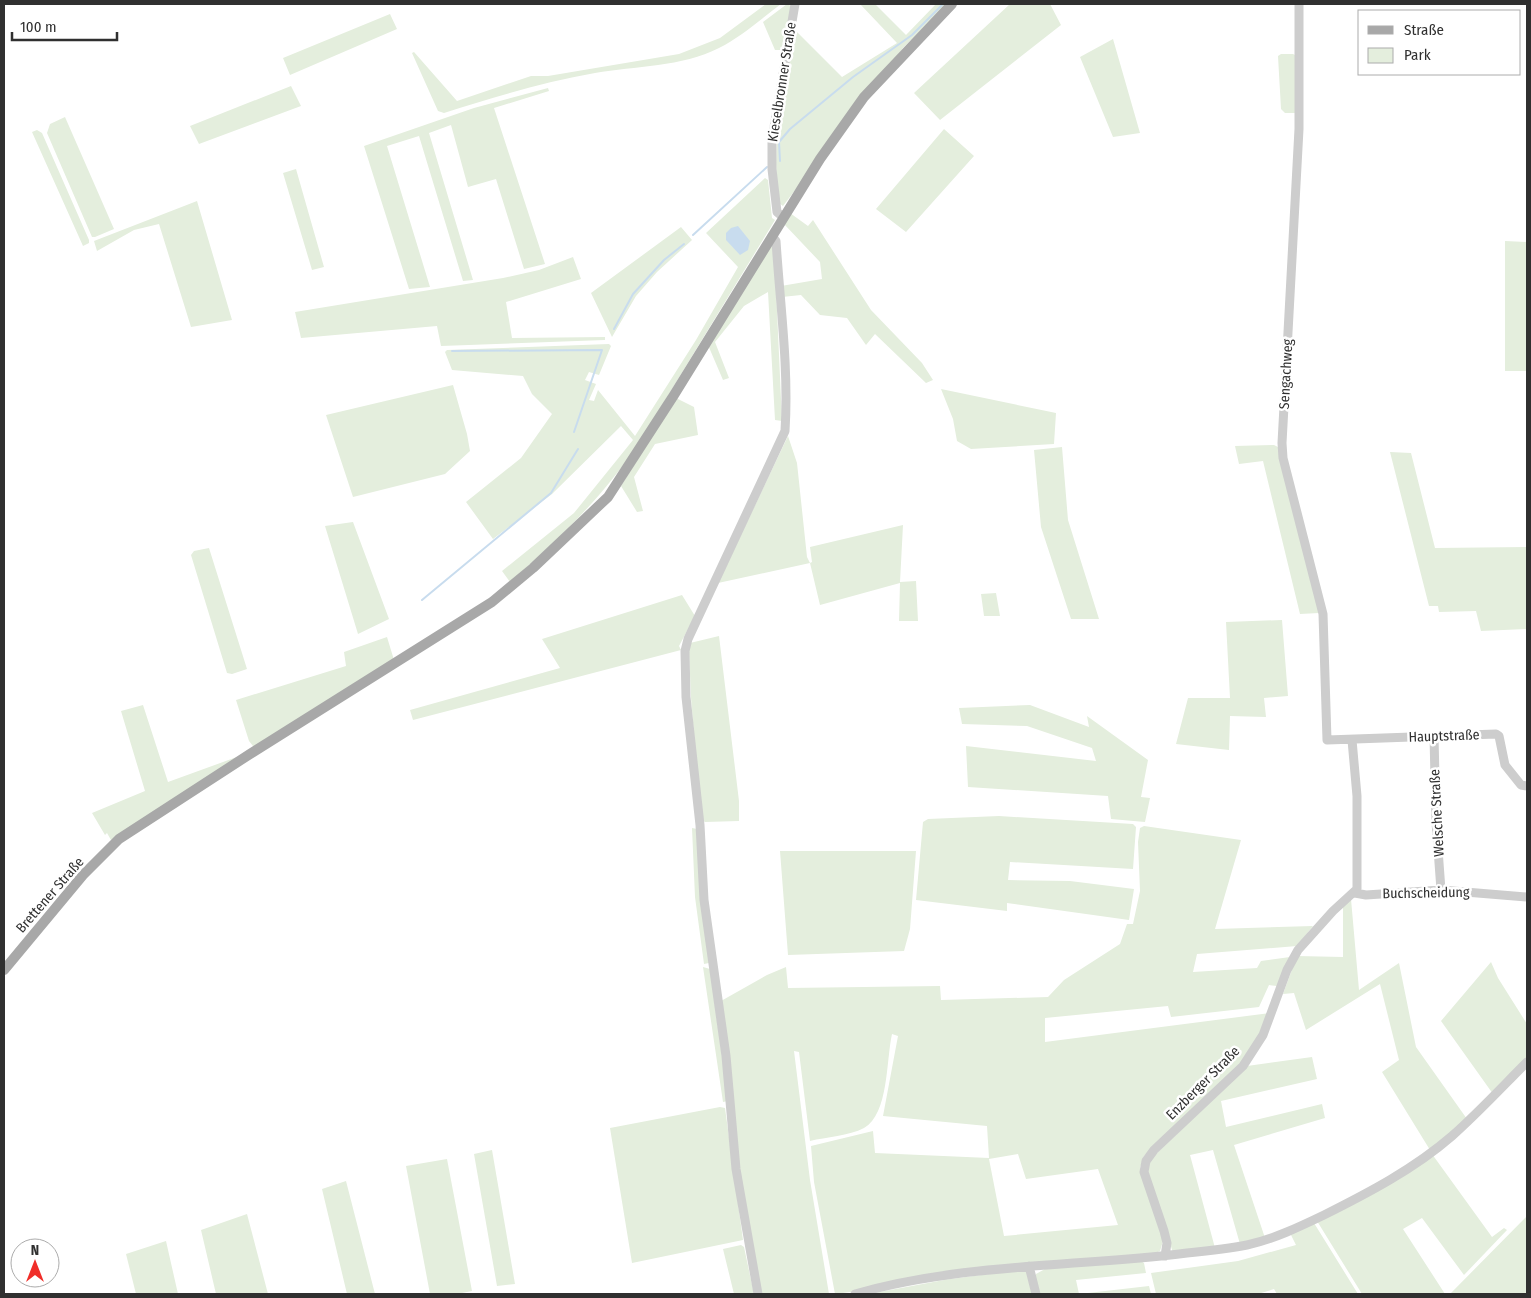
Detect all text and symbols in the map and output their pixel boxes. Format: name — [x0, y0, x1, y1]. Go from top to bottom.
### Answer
scale bar — [12, 10, 118, 42]
legend — [1358, 10, 1521, 75]
text: 100 m — [20, 18, 57, 36]
street label: Kieselbronner Straße — [764, 21, 800, 143]
text: Straße — [1404, 21, 1444, 39]
text: Park — [1404, 46, 1431, 64]
street label: Sengachweg — [1276, 338, 1296, 410]
street label: Hauptstraße — [1408, 726, 1480, 746]
street label: Welsche Straße — [1426, 769, 1448, 857]
street label: Brettener Straße — [13, 854, 88, 936]
street label: Buchscheidung — [1382, 884, 1470, 902]
street label: Enzberger Straße — [1163, 1043, 1243, 1123]
north arrow — [10, 1238, 60, 1288]
text: N — [31, 1242, 39, 1259]

